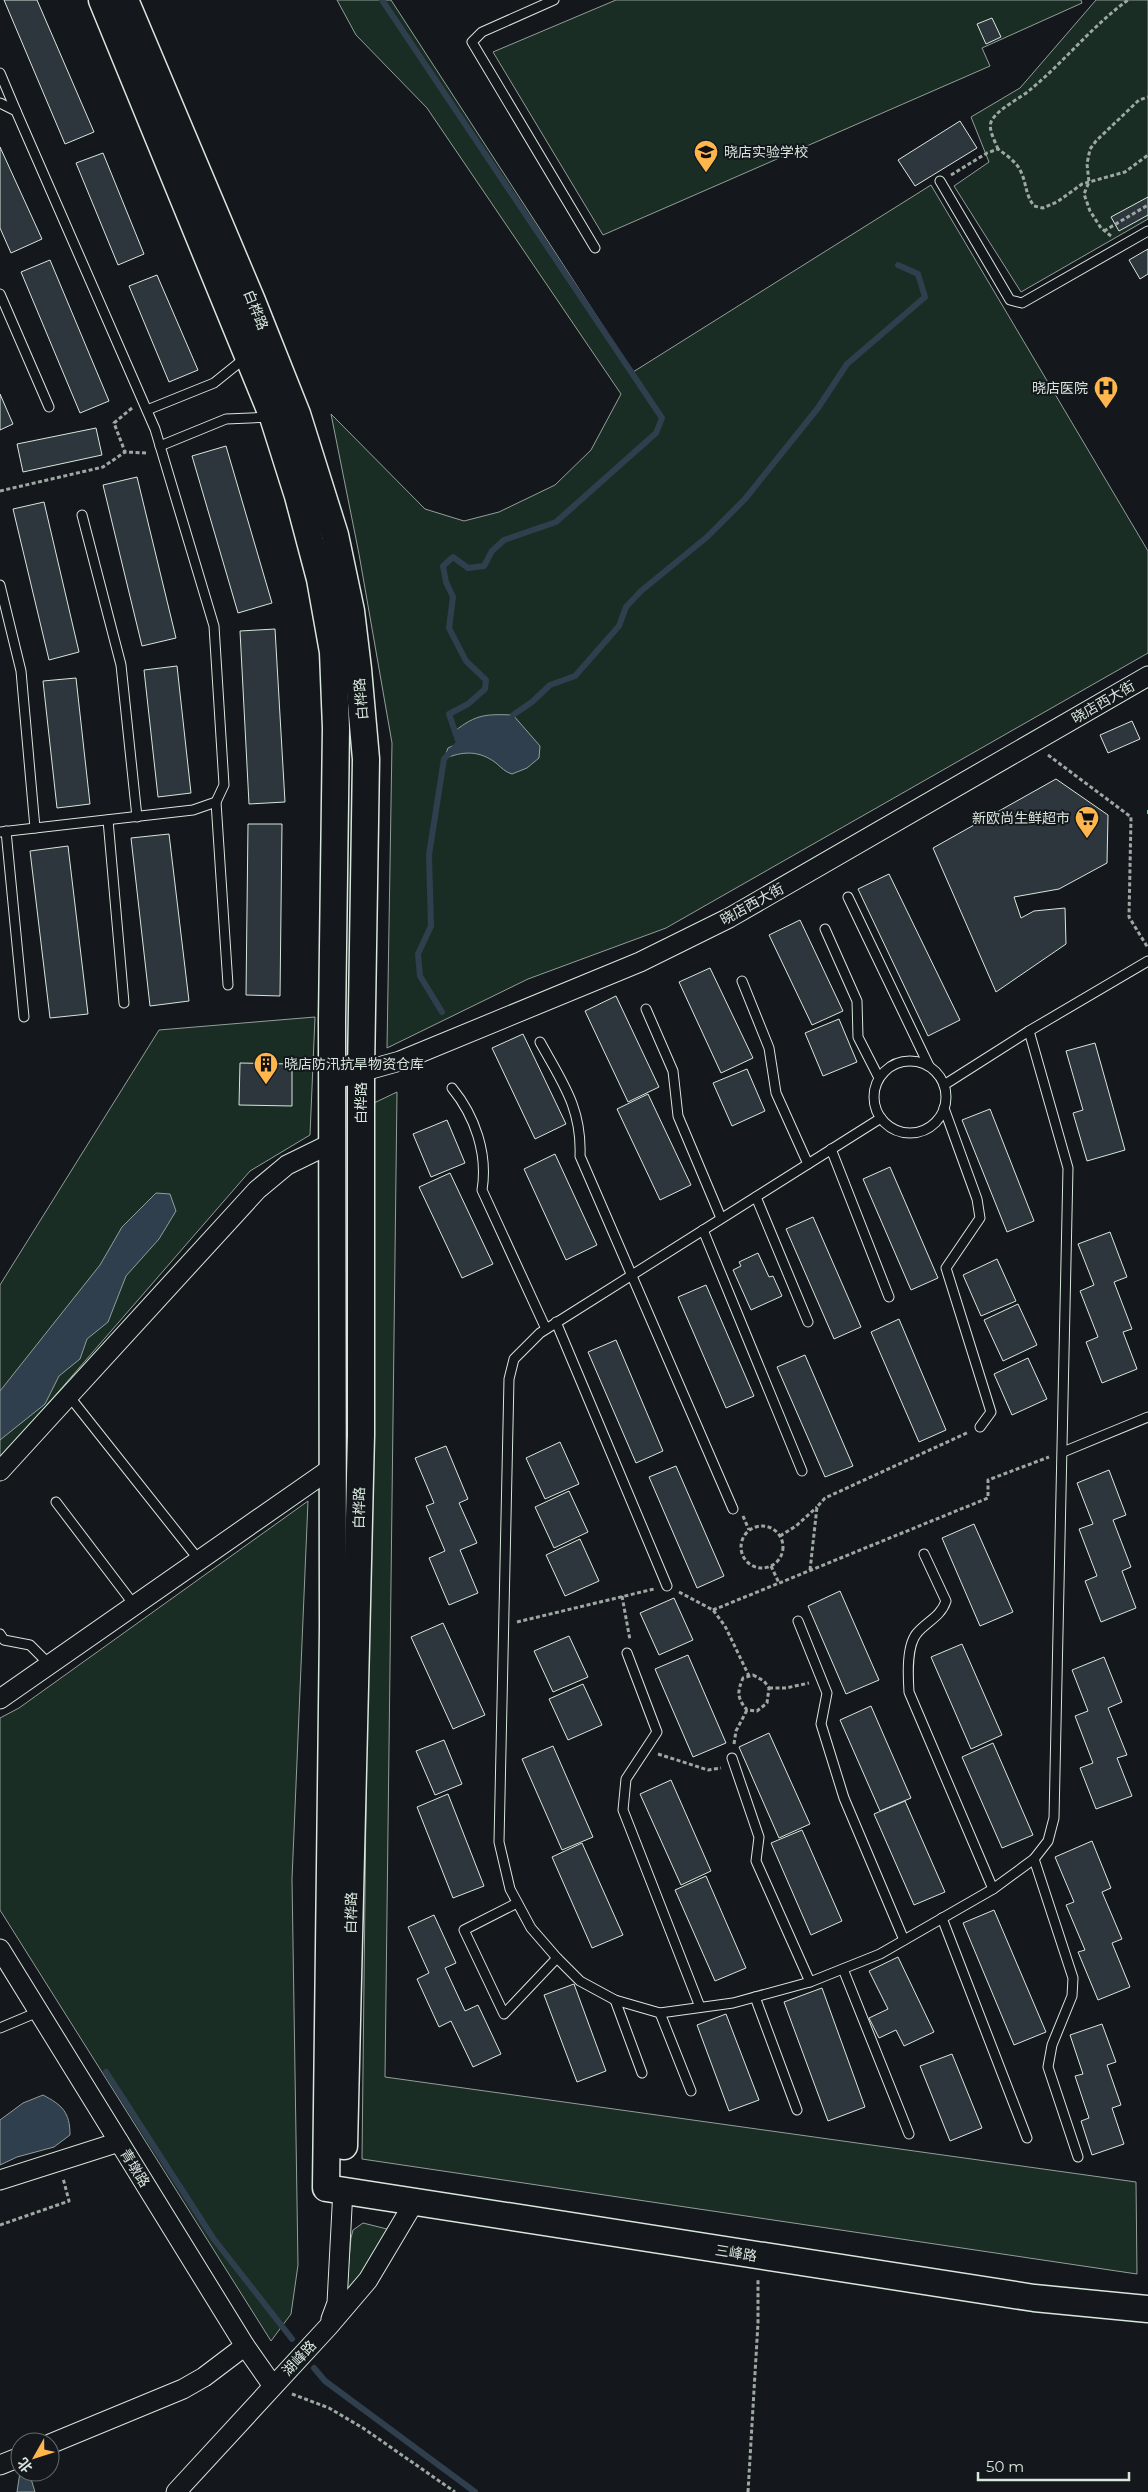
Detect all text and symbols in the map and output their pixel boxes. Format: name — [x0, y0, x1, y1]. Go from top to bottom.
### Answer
school or university icon: 晓店实验学校 — [693, 139, 719, 173]
place label: 晓店实验学校 — [724, 143, 808, 161]
street label: 白桦路 — [240, 287, 272, 333]
hospital icon: 晓店医院 — [1093, 375, 1119, 409]
place label: 晓店医院 — [1032, 379, 1088, 397]
street label: 白桦路 — [350, 677, 372, 721]
street label: 晓店西大街 — [1068, 677, 1138, 727]
supermarket icon: 新欧尚生鲜超市 — [1074, 805, 1100, 839]
place label: 新欧尚生鲜超市 — [972, 809, 1070, 827]
street label: 晓店西大街 — [717, 879, 787, 929]
building icon: 晓店防汛抗旱物资仓库 — [253, 1051, 279, 1085]
place label: 晓店防汛抗旱物资仓库 — [284, 1055, 424, 1073]
street label: 白桦路 — [352, 1082, 370, 1124]
street label: 白桦路 — [350, 1487, 368, 1529]
street label: 白桦路 — [342, 1892, 360, 1934]
street label: 青墩路 — [116, 2145, 154, 2191]
street label: 三峰路 — [714, 2241, 758, 2265]
street label: 湖峰路 — [278, 2337, 320, 2379]
north arrow — [10, 2432, 60, 2482]
scale bar — [978, 2450, 1129, 2482]
text: 北 — [13, 2454, 36, 2476]
text: 50 m — [986, 2457, 1024, 2476]

